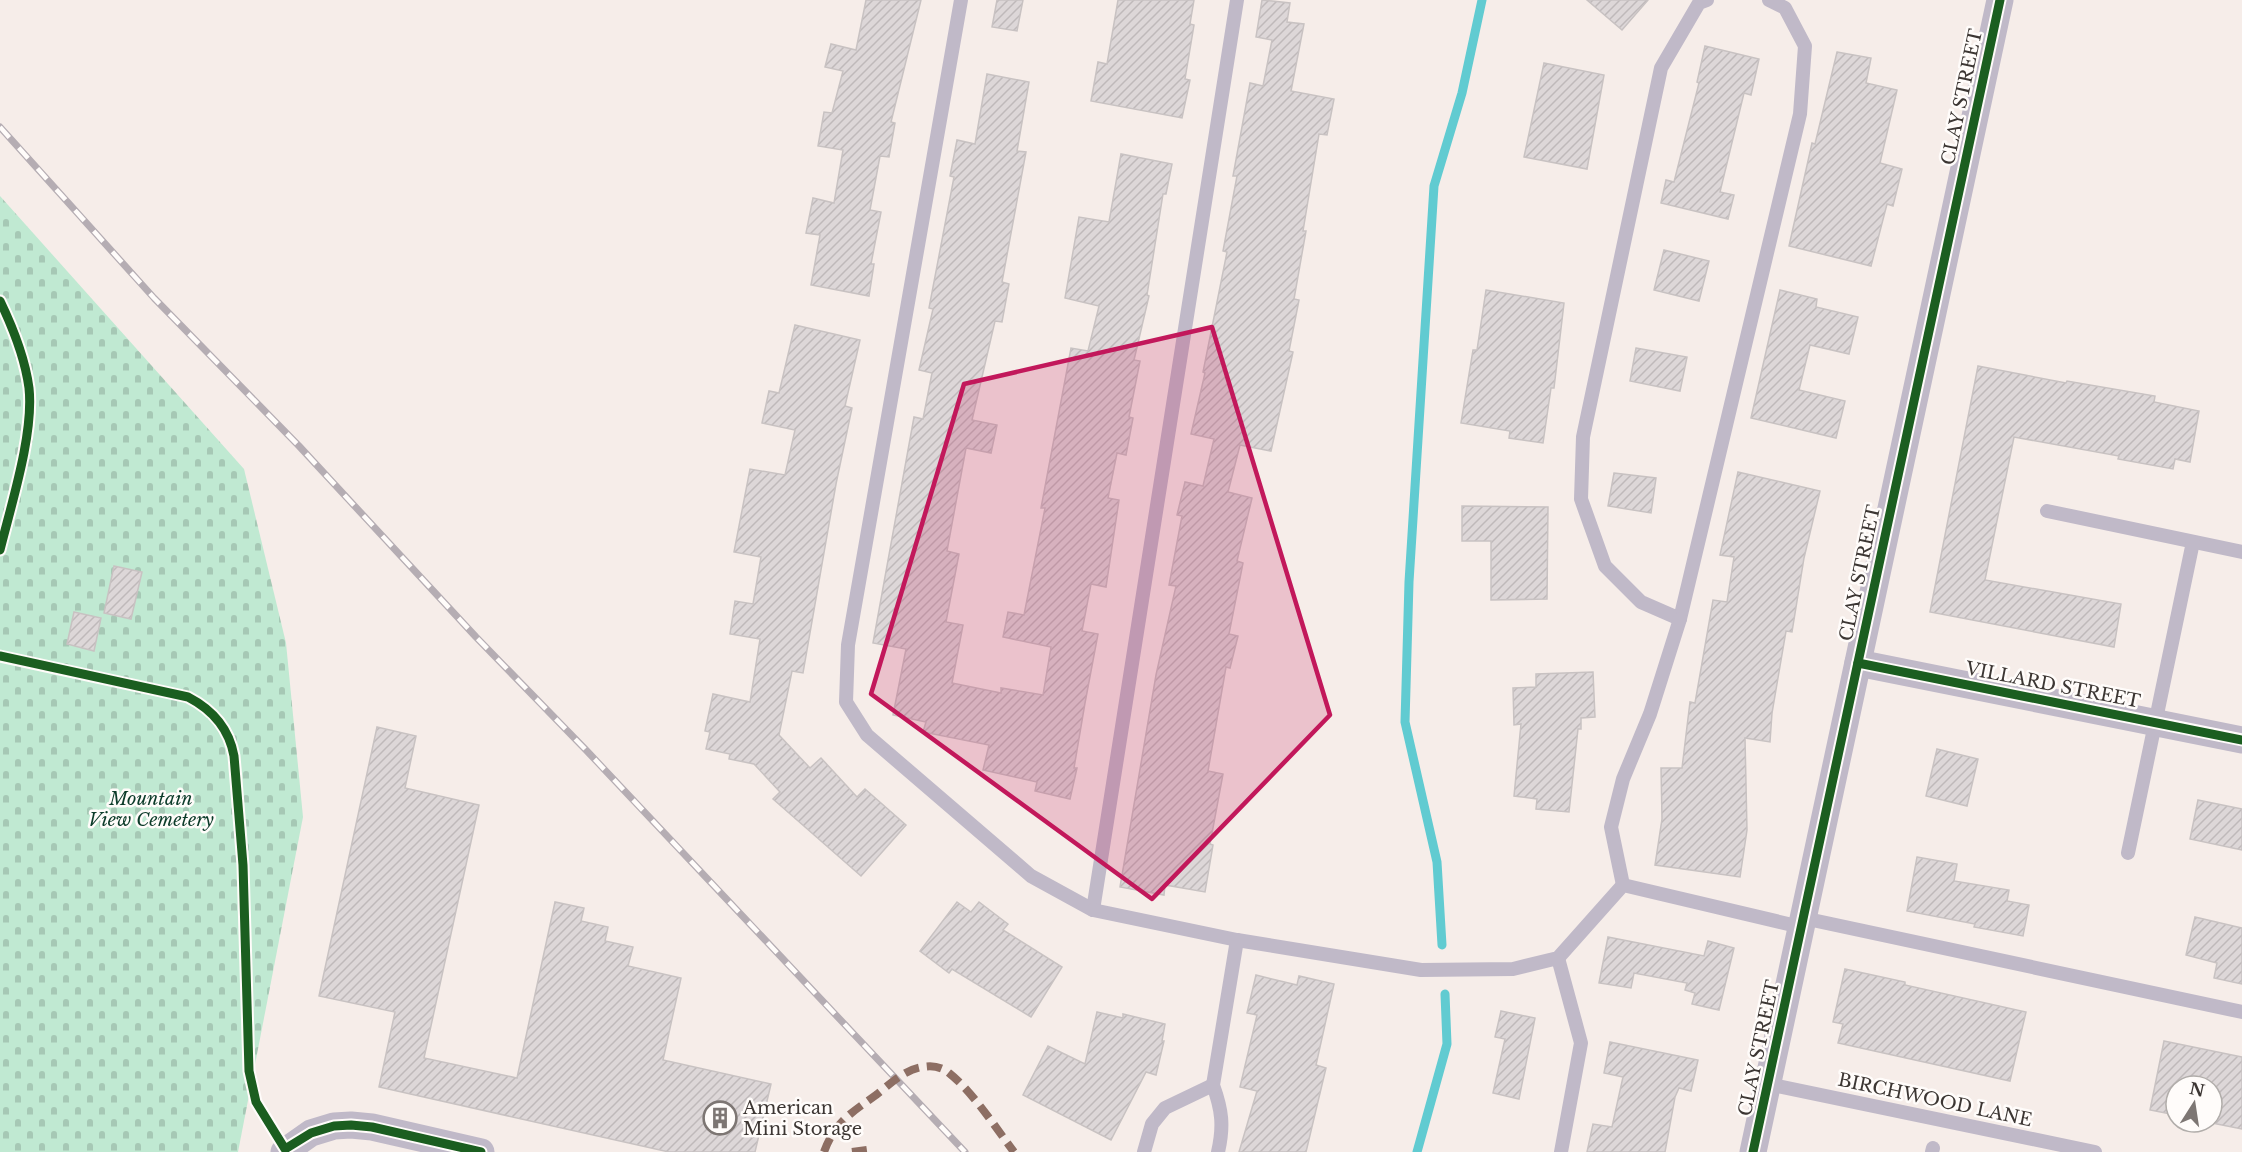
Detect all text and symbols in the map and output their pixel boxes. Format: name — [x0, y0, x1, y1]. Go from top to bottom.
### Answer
street label: CLAY STREET — [1937, 26, 1987, 167]
street label: CLAY STREET — [1835, 502, 1885, 643]
street label: VILLARD STREET — [1963, 657, 2143, 713]
park label: Mountain View Cemetery — [88, 788, 214, 831]
street label: CLAY STREET — [1734, 977, 1784, 1118]
street label: BIRCHWOOD LANE — [1836, 1069, 2034, 1131]
north arrow — [2164, 1074, 2224, 1134]
text: N — [2188, 1078, 2207, 1101]
place label: American Mini Storage — [742, 1097, 862, 1140]
building icon: American Mini Storage — [702, 1100, 738, 1136]

